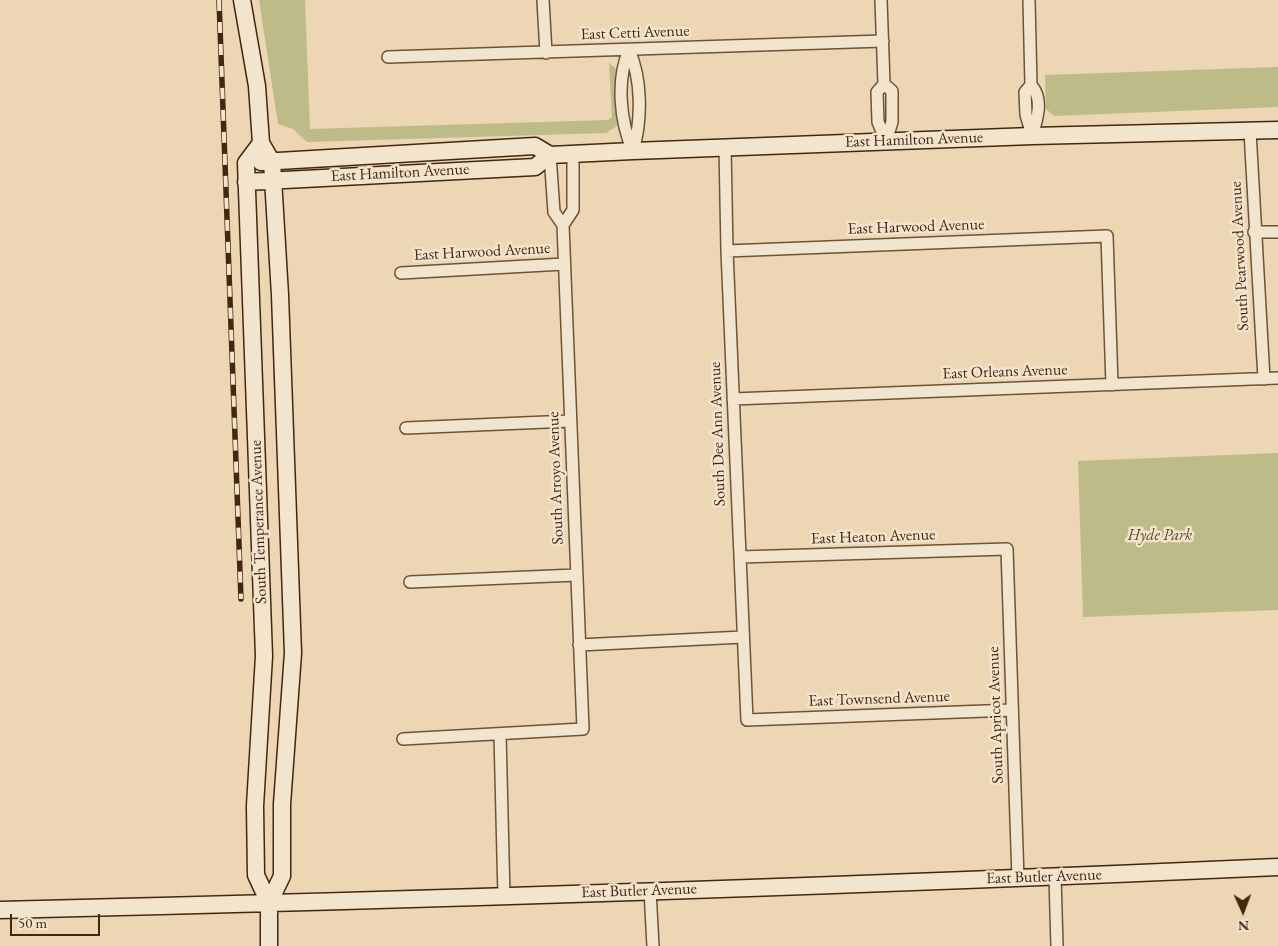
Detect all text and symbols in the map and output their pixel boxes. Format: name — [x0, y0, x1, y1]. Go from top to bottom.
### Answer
street label: East Cetti Avenue — [580, 22, 690, 44]
street label: East Hamilton Avenue — [844, 128, 984, 152]
street label: East Hamilton Avenue — [330, 160, 470, 186]
street label: South Pearwood Avenue — [1226, 181, 1254, 331]
street label: East Harwood Avenue — [847, 215, 985, 239]
street label: East Harwood Avenue — [413, 239, 551, 265]
street label: East Orleans Avenue — [942, 360, 1068, 384]
street label: South Dee Ann Avenue — [706, 361, 730, 507]
street label: South Arroyo Avenue — [544, 411, 568, 545]
street label: South Temperance Avenue — [247, 440, 271, 604]
street label: East Heaton Avenue — [810, 525, 936, 549]
park label: Hyde Park — [1128, 526, 1192, 546]
street label: South Apricot Avenue — [984, 646, 1008, 784]
street label: East Townsend Avenue — [808, 687, 950, 711]
street label: East Butler Avenue — [986, 865, 1102, 889]
street label: East Butler Avenue — [581, 879, 697, 903]
north arrow — [1218, 886, 1268, 936]
scale bar — [12, 904, 102, 936]
text: 50 m — [18, 913, 47, 932]
text: N — [1238, 917, 1250, 935]

